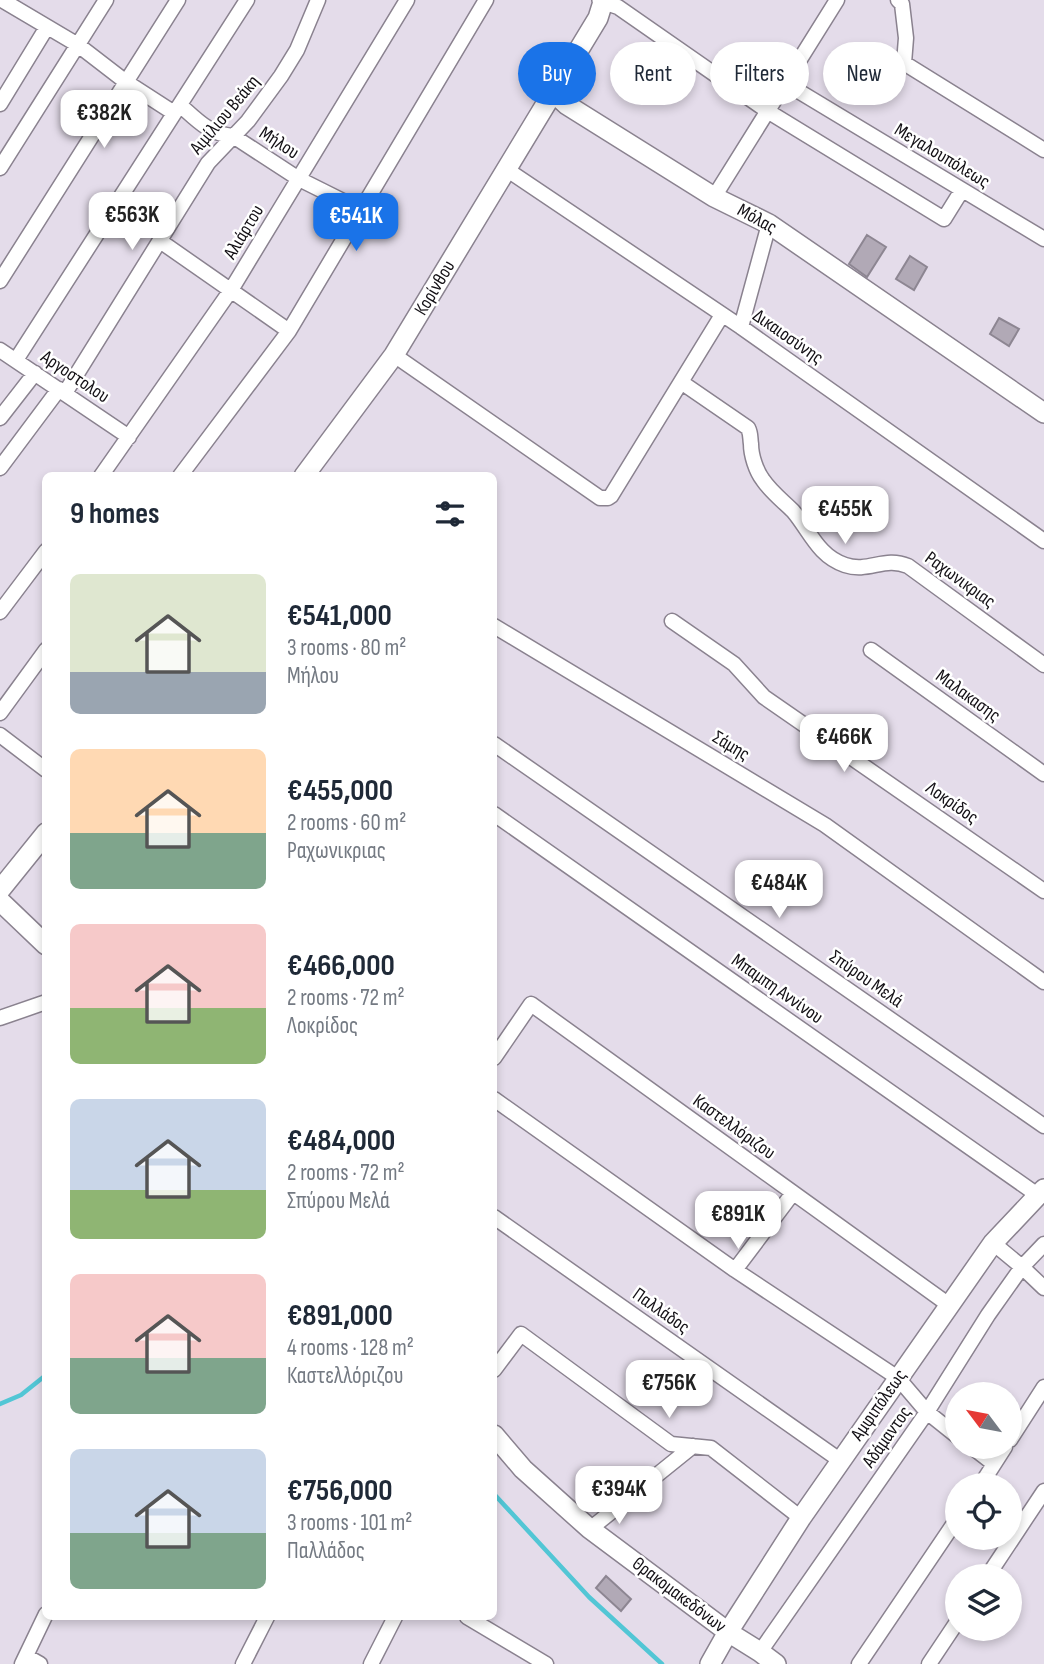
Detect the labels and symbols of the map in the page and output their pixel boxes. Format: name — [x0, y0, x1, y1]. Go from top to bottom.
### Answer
street label: Αιμίλιου Βεάκη — [185, 71, 265, 160]
pin: €382K — [55, 90, 153, 150]
street label: Μεγαλουπόλεως — [890, 119, 994, 193]
street label: Μήλου — [255, 122, 303, 164]
pin: €563K — [83, 192, 181, 252]
pin: €541K — [307, 194, 405, 253]
street label: Μόλας — [733, 199, 781, 239]
street label: Αλιάρτου — [218, 201, 269, 264]
street label: Κορίνθου — [410, 256, 460, 320]
street label: Δικαιοσύνης — [748, 304, 828, 370]
street label: Αργοστολου — [36, 345, 114, 408]
pin: €455K — [796, 486, 894, 546]
street label: Ραχωνικριας — [920, 547, 1000, 613]
street label: Μαλακασης — [931, 665, 1005, 727]
pin: €466K — [795, 714, 893, 774]
street label: Σάμης — [708, 726, 754, 766]
street label: Λοκρίδος — [921, 776, 983, 829]
pin: €484K — [730, 860, 828, 920]
street label: Σπύρου Μελά — [825, 945, 907, 1013]
street label: Μπαμπη Αννίνου — [727, 949, 827, 1029]
street label: Καστελλόριζου — [688, 1089, 780, 1165]
pin: €891K — [689, 1192, 787, 1251]
street label: Παλλάδος — [628, 1283, 694, 1339]
pin: €756K — [620, 1360, 718, 1420]
street label: Αμφιπόλεως — [845, 1365, 912, 1446]
north arrow — [945, 1382, 1022, 1460]
street label: Αδάμαντος — [857, 1402, 916, 1473]
pin: €394K — [570, 1466, 668, 1526]
street label: Θρακομακεδόνων — [627, 1552, 731, 1638]

